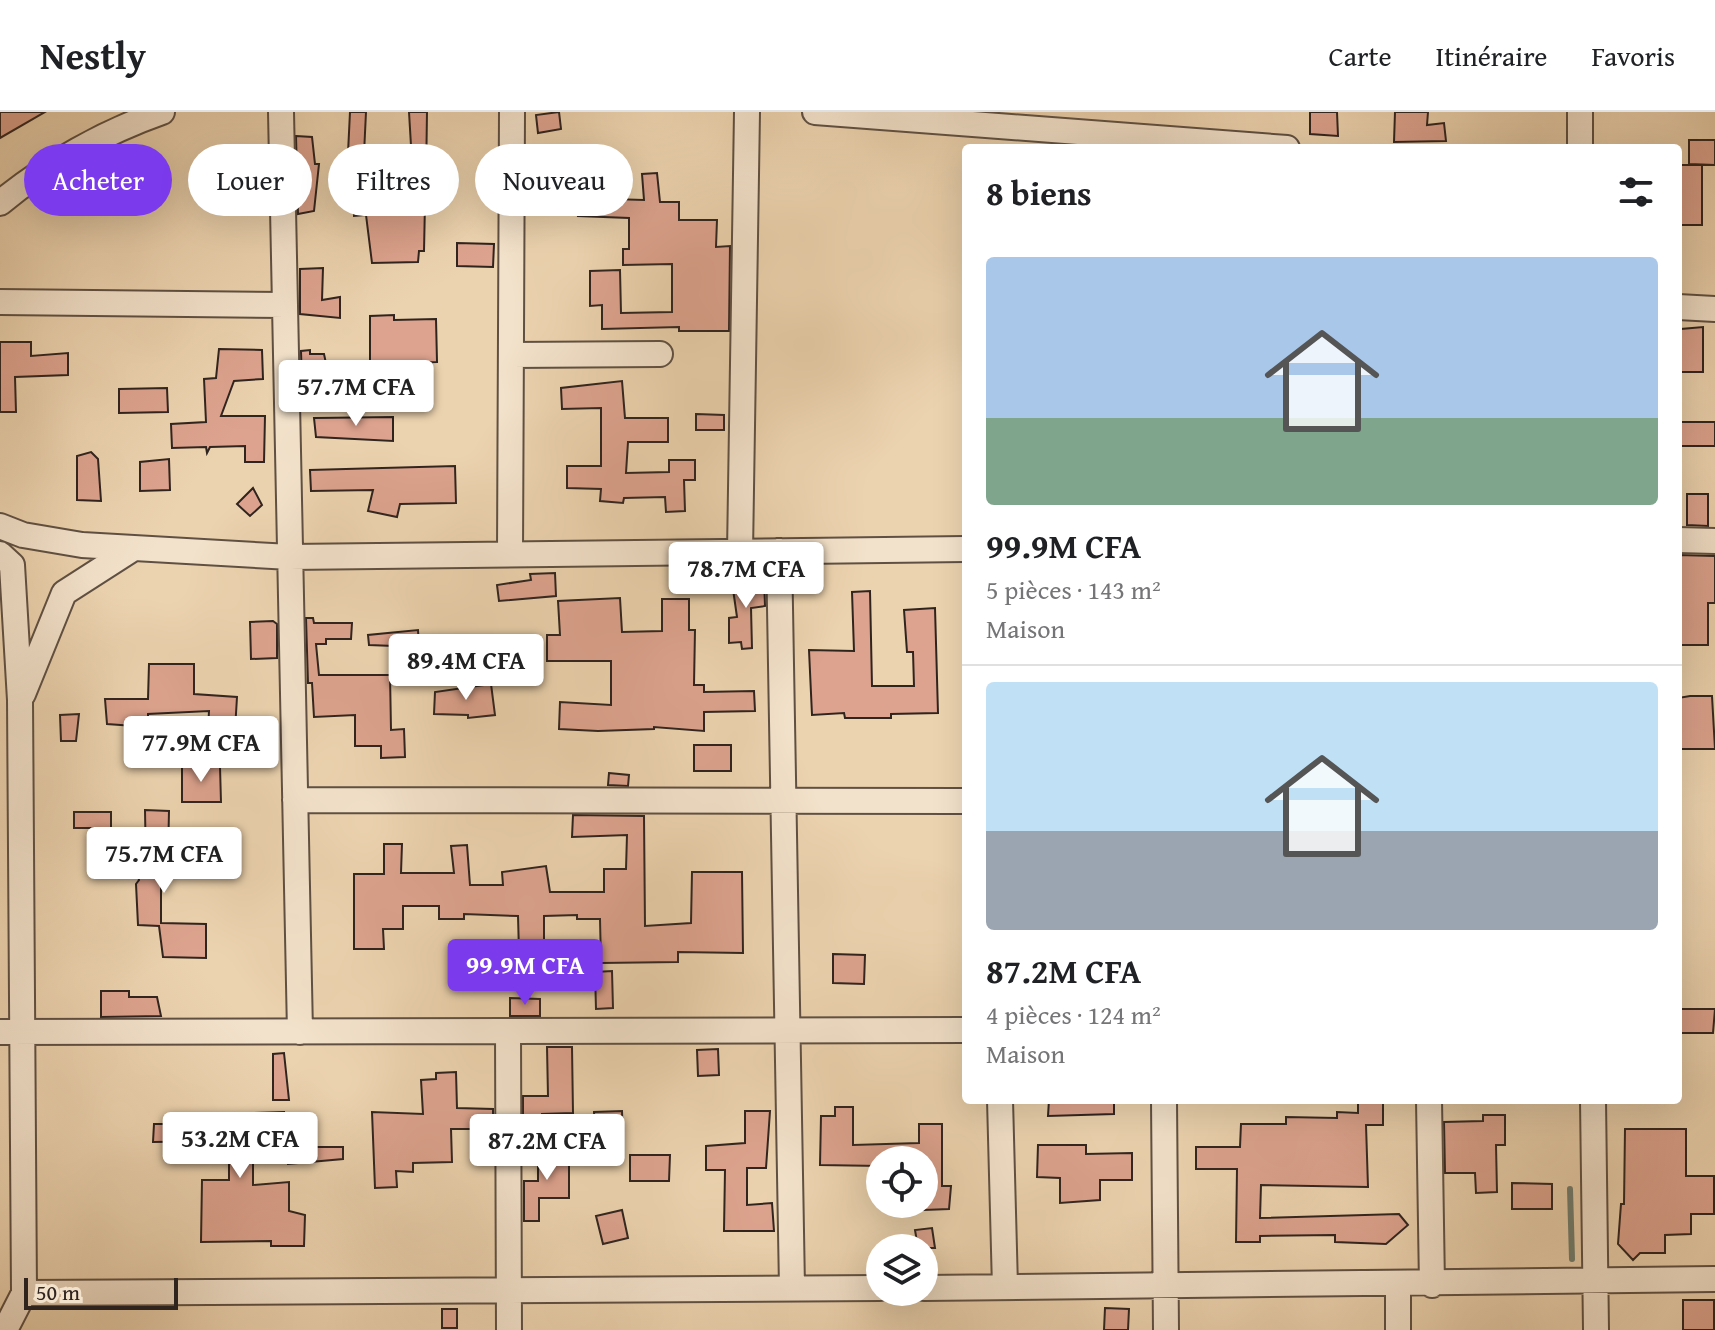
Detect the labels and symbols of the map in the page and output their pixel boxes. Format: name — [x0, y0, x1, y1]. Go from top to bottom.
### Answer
pin: 57.7M CFA — [264, 360, 448, 428]
pin: 78.7M CFA — [654, 542, 838, 610]
pin: 89.4M CFA — [374, 634, 558, 702]
pin: 77.9M CFA — [109, 716, 293, 784]
pin: 75.7M CFA — [72, 827, 256, 895]
pin: 99.9M CFA — [433, 939, 617, 1007]
pin: 53.2M CFA — [148, 1112, 332, 1180]
pin: 87.2M CFA — [455, 1114, 639, 1182]
scale bar — [24, 1274, 178, 1310]

